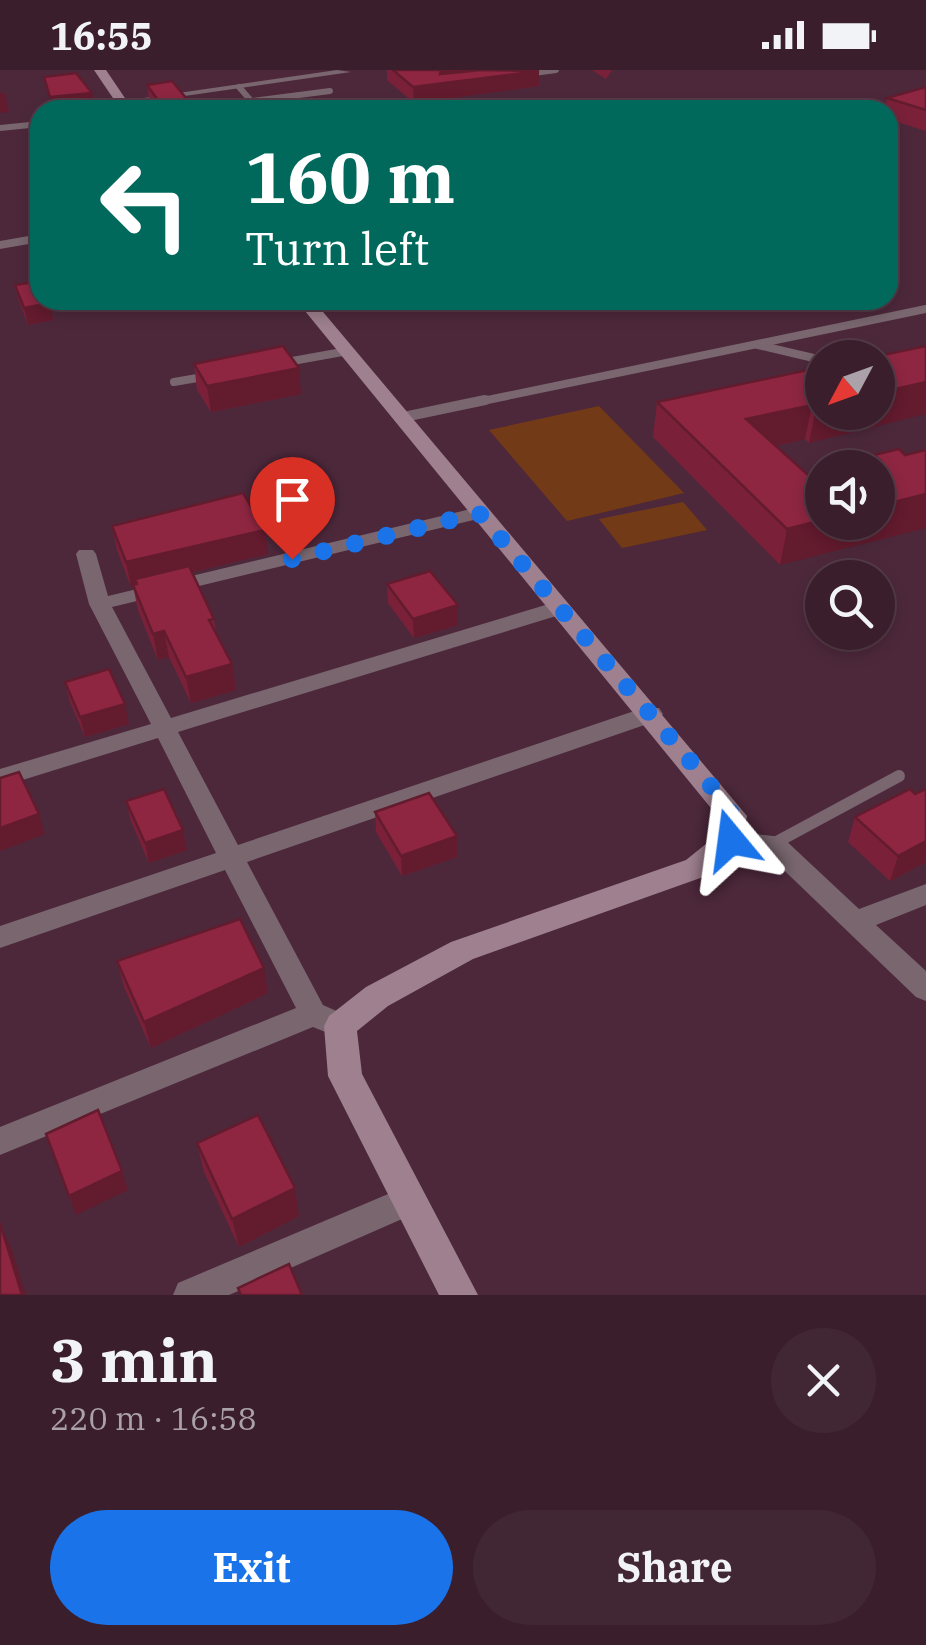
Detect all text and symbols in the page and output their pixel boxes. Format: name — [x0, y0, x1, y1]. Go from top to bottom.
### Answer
text: 16:55 — [50, 11, 153, 60]
text: 160 m — [245, 131, 455, 222]
icon: left — [80, 140, 210, 270]
text: Turn left — [245, 219, 429, 277]
north arrow — [805, 340, 895, 430]
map controls — [805, 340, 895, 650]
button: sound — [805, 450, 895, 540]
pin — [250, 457, 335, 560]
icon: arrive — [265, 472, 320, 527]
button: search — [805, 560, 895, 650]
position arrow — [679, 788, 783, 892]
text: 3 min — [50, 1320, 218, 1399]
button: close — [771, 1328, 876, 1433]
text: 220 m · 16:58 — [50, 1397, 257, 1439]
button: Exit — [50, 1510, 453, 1625]
button: Share — [473, 1510, 876, 1625]

